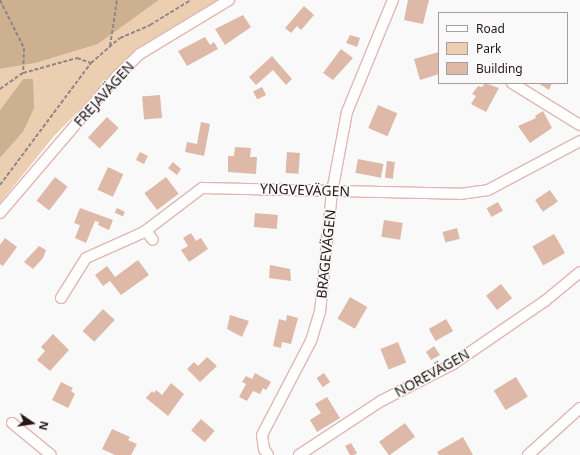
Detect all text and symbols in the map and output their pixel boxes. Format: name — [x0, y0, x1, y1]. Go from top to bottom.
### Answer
legend — [438, 12, 568, 84]
text: Road — [476, 20, 505, 37]
text: Park — [476, 40, 501, 57]
street label: FREJAVÄGEN — [70, 58, 138, 130]
text: Building — [476, 60, 523, 77]
street label: YNGVEVÄGEN — [260, 180, 350, 200]
street label: BRAGEVÄGEN — [313, 209, 339, 299]
street label: NOREVÄGEN — [392, 345, 472, 401]
north arrow — [12, 403, 52, 443]
text: N — [36, 420, 52, 432]

